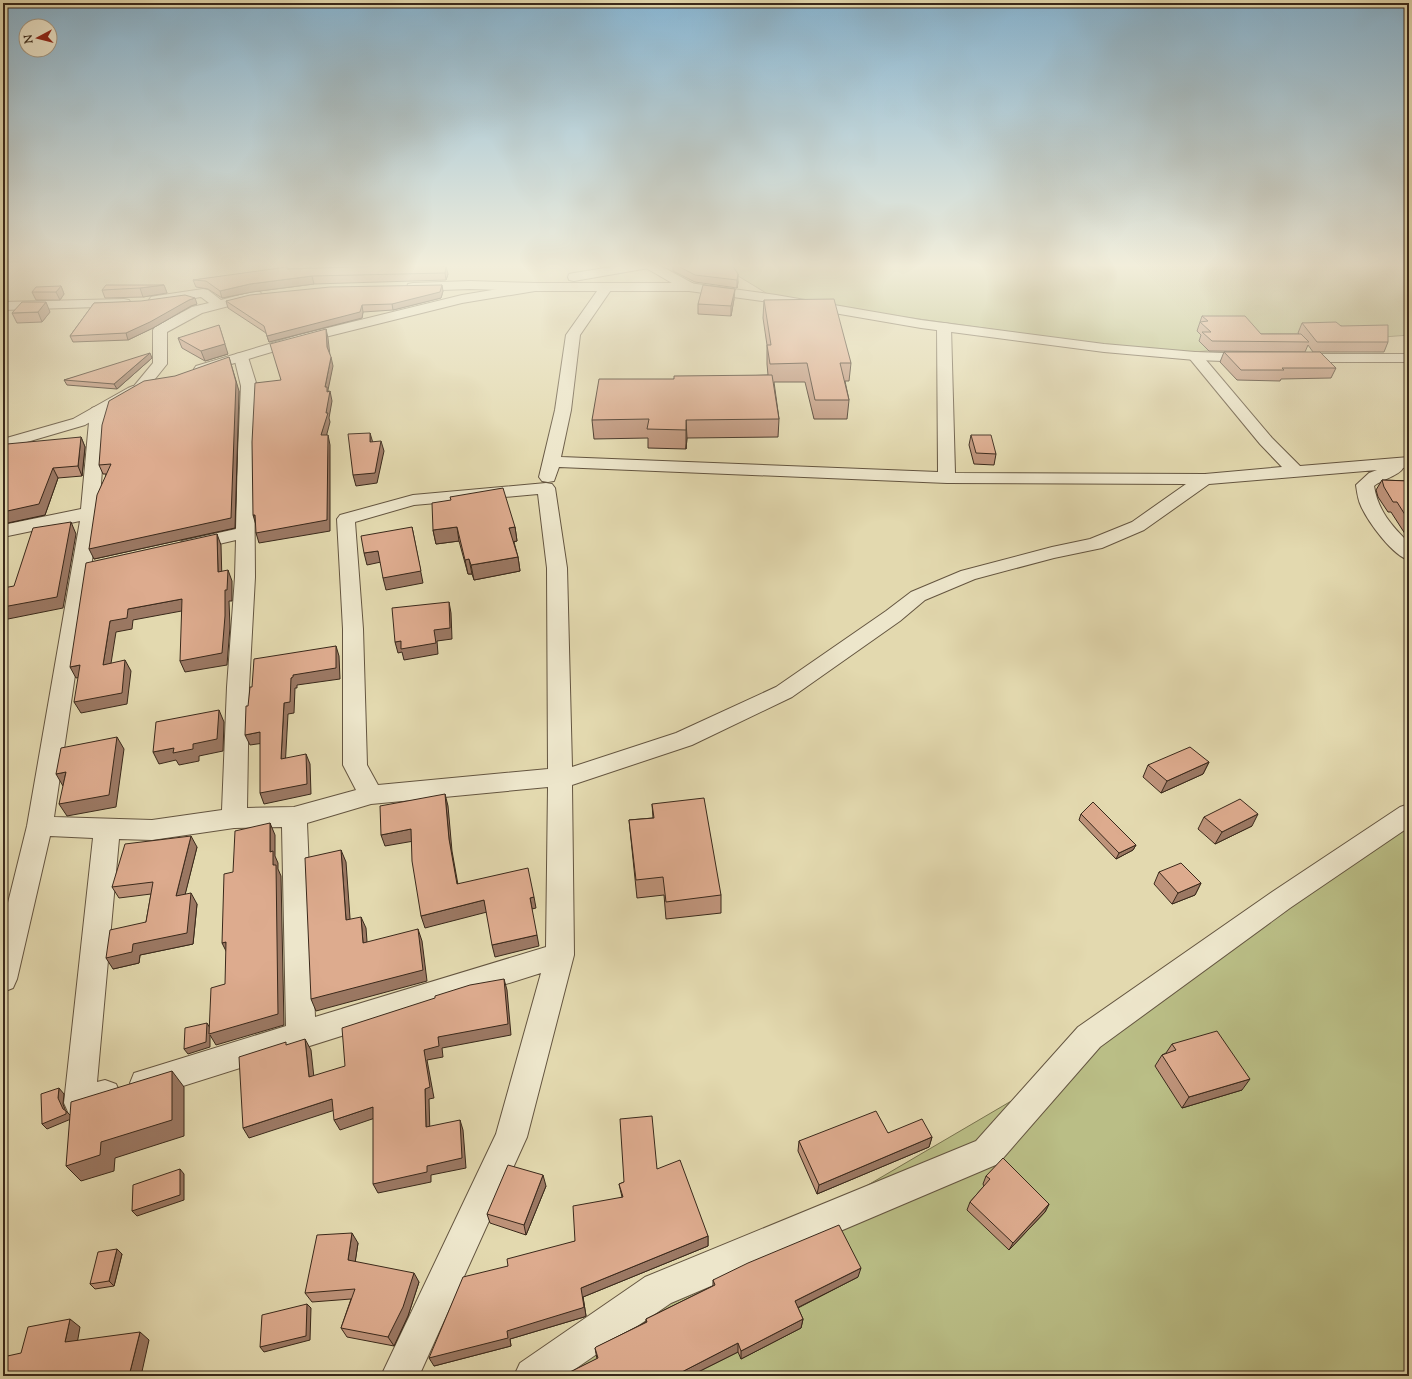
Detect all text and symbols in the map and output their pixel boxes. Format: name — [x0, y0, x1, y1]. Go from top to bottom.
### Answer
north arrow — [18, 18, 58, 58]
text: N — [21, 34, 38, 45]

